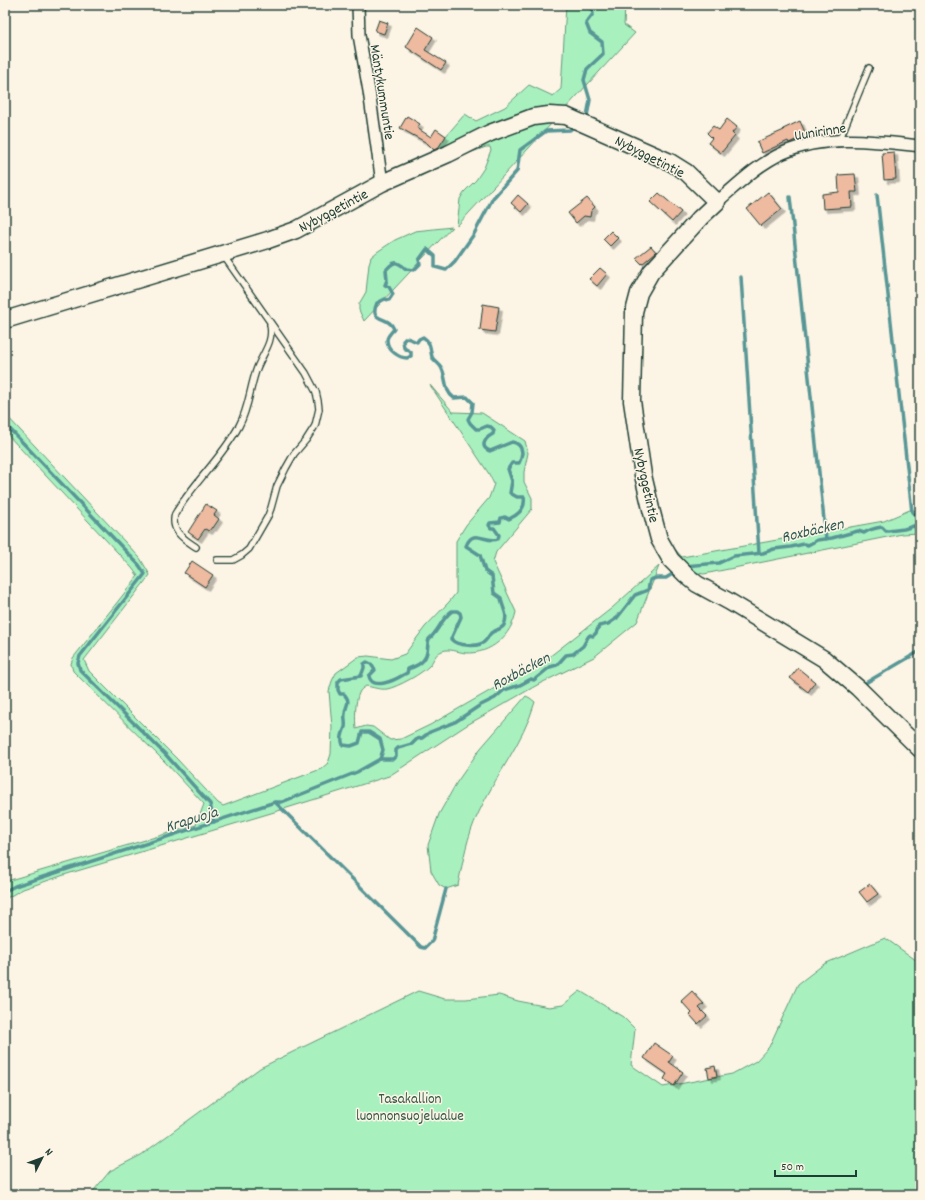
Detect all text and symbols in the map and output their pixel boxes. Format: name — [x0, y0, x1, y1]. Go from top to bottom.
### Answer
street label: Mäntykummuntie — [363, 43, 399, 142]
street label: Uunirinne — [793, 118, 848, 148]
street label: Nybyggetintie — [610, 131, 688, 185]
street label: Nybyggetintie — [295, 184, 373, 239]
street label: Nybyggetintie — [626, 446, 664, 525]
water label: Roxbäcken — [779, 513, 847, 550]
water label: Roxbäcken — [488, 647, 555, 697]
water label: Krapuoja — [163, 801, 222, 839]
park label: Tasakallion luonnonsuojelualue — [356, 1089, 464, 1128]
north arrow — [22, 1138, 62, 1178]
text: N — [40, 1145, 56, 1160]
scale bar — [775, 1152, 856, 1178]
text: 50 m — [781, 1159, 804, 1176]

